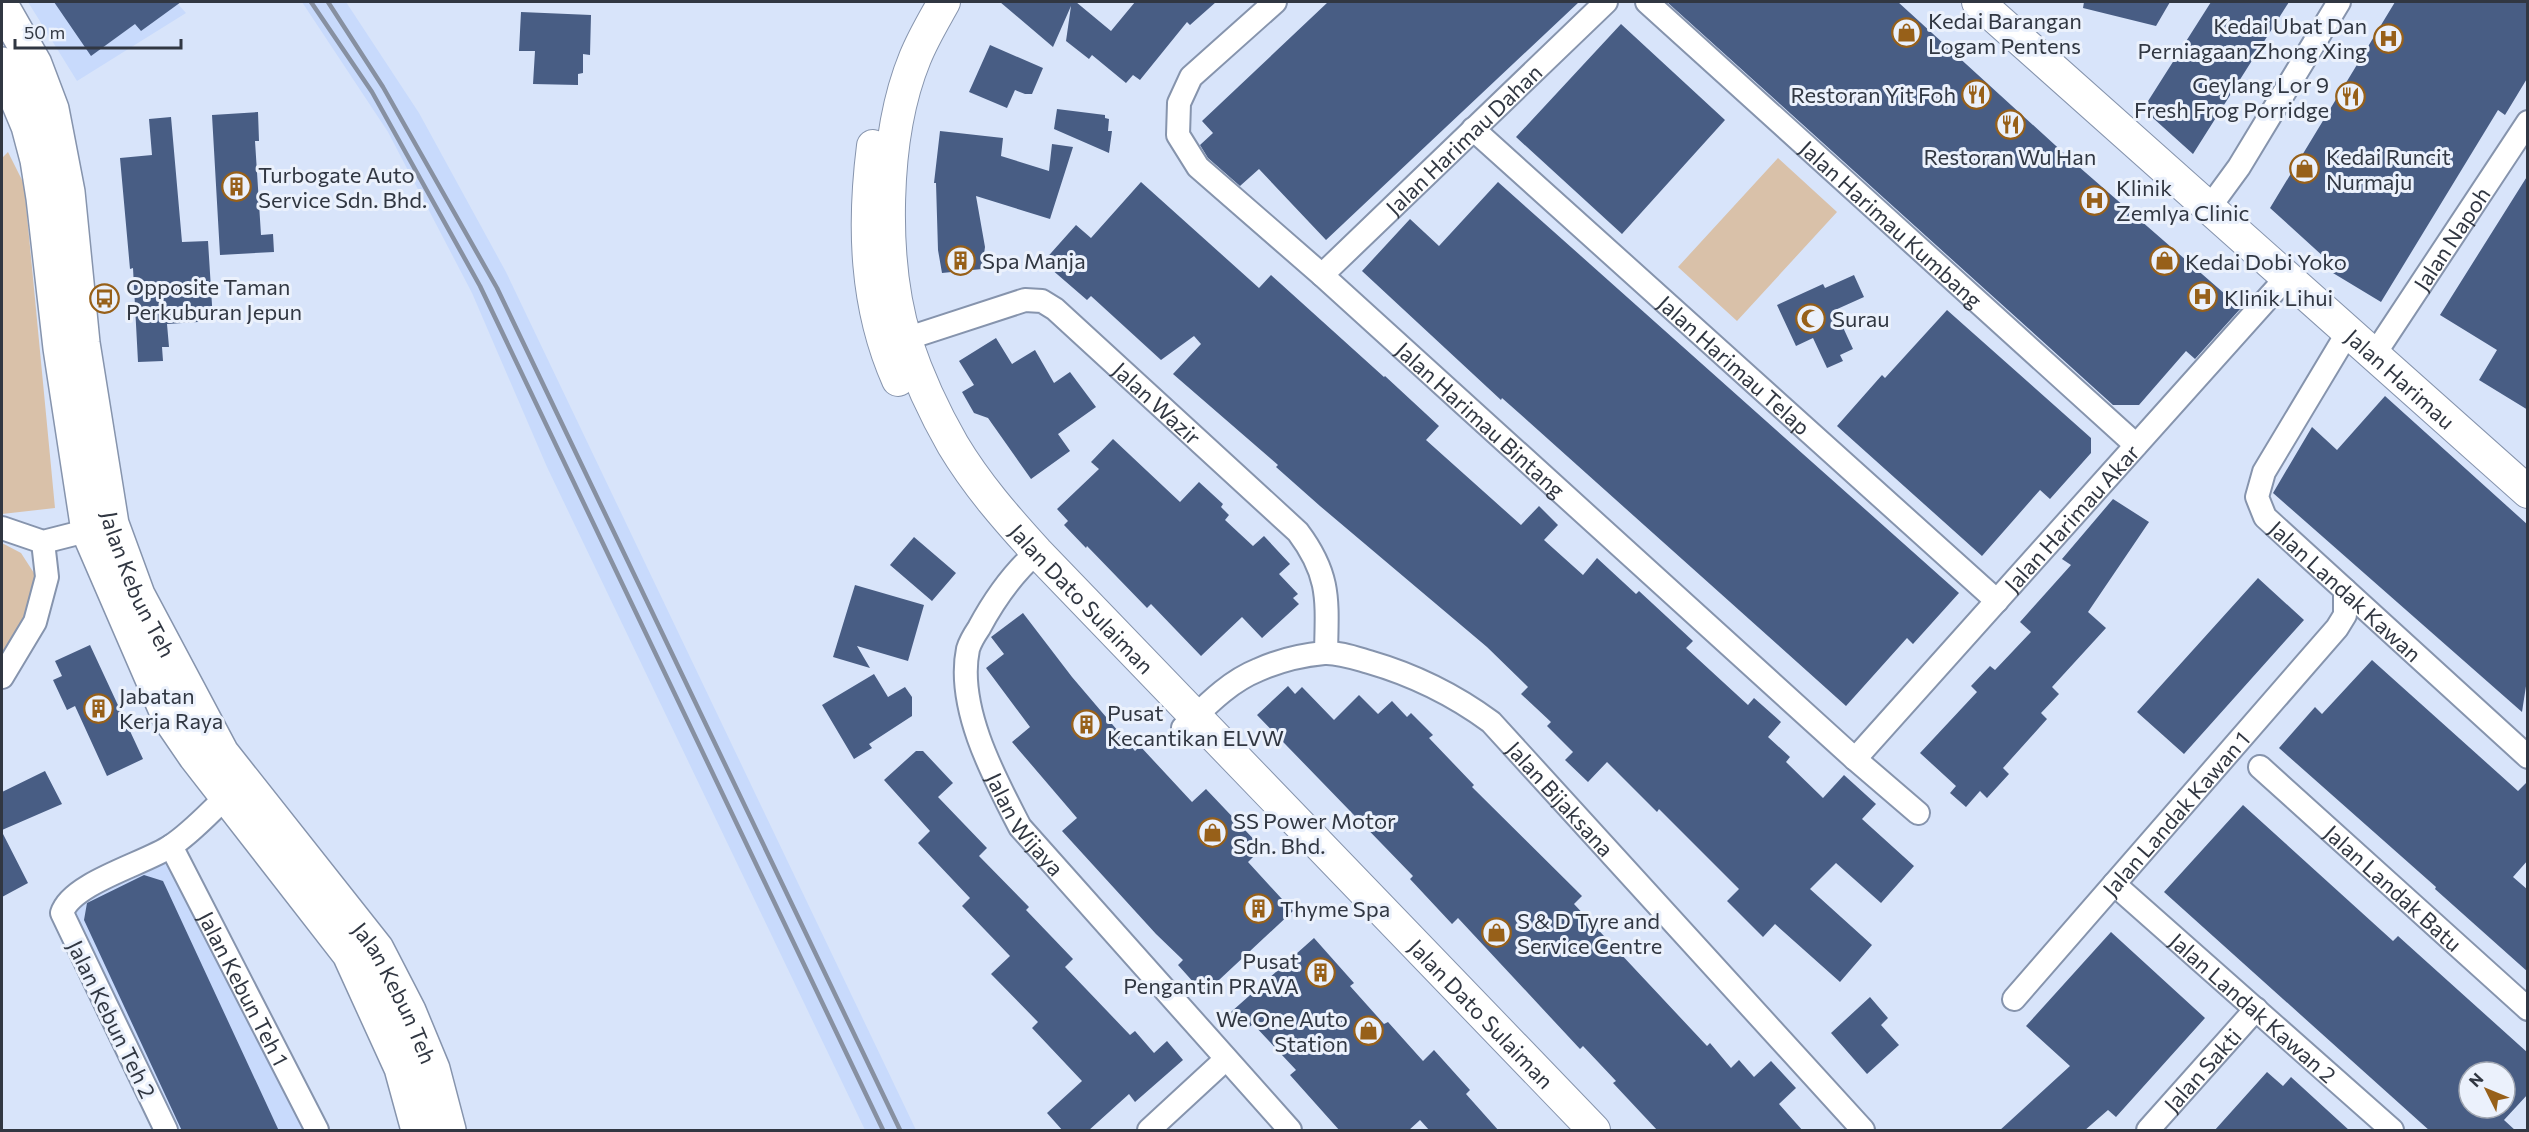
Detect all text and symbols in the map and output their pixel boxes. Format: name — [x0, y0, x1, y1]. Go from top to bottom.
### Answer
place label: Kedai Barangan Logam Pentens — [1928, 7, 2082, 59]
scale bar — [15, 12, 182, 50]
place label: Kedai Ubat Dan Perniagaan Zhong Xing — [2137, 12, 2367, 64]
shop icon: Kedai Barangan Logam Pentens — [1891, 17, 1923, 49]
text: 50 m — [24, 21, 65, 43]
hospital icon: Kedai Ubat Dan Perniagaan Zhong Xing — [2372, 22, 2404, 54]
street label: Jalan Harimau Dahan — [1380, 58, 1547, 220]
place label: Geylang Lor 9 Fresh Frog Porridge — [2134, 71, 2329, 123]
restaurant icon: Restoran Yit Foh — [1961, 78, 1993, 110]
place label: Restoran Yit Foh — [1790, 81, 1956, 108]
restaurant icon: Geylang Lor 9 Fresh Frog Porridge — [2334, 81, 2366, 113]
restaurant icon: Restoran Wu Han — [1994, 108, 2026, 140]
street label: Jalan Harimau Kumbang — [1795, 134, 1988, 313]
place label: Restoran Wu Han — [1924, 143, 2096, 170]
place label: Kedai Runcit Nurmaju — [2326, 143, 2451, 195]
shop icon: Kedai Runcit Nurmaju — [2289, 153, 2321, 185]
place label: Turbogate Auto Service Sdn. Bhd. — [258, 161, 427, 213]
building icon: Turbogate Auto Service Sdn. Bhd. — [221, 171, 253, 203]
place label: Klinik Zemlya Clinic — [2116, 174, 2250, 226]
street label: Jalan Napoh — [2407, 181, 2495, 295]
hospital icon: Klinik Zemlya Clinic — [2079, 184, 2111, 216]
building icon: Spa Manja — [945, 244, 977, 276]
shop icon: Kedai Dobi Yoko — [2148, 245, 2180, 277]
place label: Spa Manja — [982, 247, 1086, 274]
place label: Kedai Dobi Yoko — [2185, 248, 2347, 275]
place label: Opposite Taman Perkuburan Jepun — [126, 273, 302, 325]
hospital icon: Klinik Lihui — [2187, 281, 2219, 313]
bus stop icon: Opposite Taman Perkuburan Jepun — [89, 283, 121, 315]
place label: Klinik Lihui — [2224, 284, 2333, 311]
street label: Jalan Harimau Telap — [1653, 289, 1816, 440]
mosque icon: Surau — [1795, 302, 1827, 334]
place label: Surau — [1832, 305, 1890, 332]
street label: Jalan Harimau — [2340, 323, 2461, 434]
street label: Jalan Harimau Bintang — [1391, 336, 1571, 503]
street label: Jalan Wazir — [1108, 356, 1207, 450]
street label: Jalan Harimau Akar — [1998, 438, 2145, 597]
street label: Jalan Kebun Teh — [97, 509, 182, 661]
street label: Jalan Landak Kawan — [2264, 514, 2427, 667]
street label: Jalan Dato Sulaiman — [1004, 518, 1160, 679]
place label: Jabatan Kerja Raya — [119, 682, 223, 734]
building icon: Jabatan Kerja Raya — [82, 692, 114, 724]
place label: Pusat Kecantikan ELVW — [1107, 699, 1284, 751]
building icon: Pusat Kecantikan ELVW — [1070, 709, 1102, 741]
street label: Jalan Landak Kawan 1 — [2096, 725, 2255, 902]
street label: Jalan Bijaksana — [1501, 735, 1620, 862]
street label: Jalan Wijaya — [981, 768, 1070, 881]
place label: SS Power Motor Sdn. Bhd. — [1233, 807, 1396, 859]
shop icon: SS Power Motor Sdn. Bhd. — [1196, 817, 1228, 849]
street label: Jalan Landak Batu — [2319, 819, 2468, 957]
building icon: Thyme Spa — [1243, 892, 1275, 924]
place label: Thyme Spa — [1280, 895, 1390, 922]
street label: Jalan Kebun Teh 1 — [193, 907, 295, 1070]
place label: S & D Tyre and Service Centre — [1517, 907, 1662, 959]
street label: Jalan Kebun Teh — [347, 916, 443, 1067]
shop icon: S & D Tyre and Service Centre — [1480, 917, 1512, 949]
street label: Jalan Landak Kawan 2 — [2165, 927, 2342, 1088]
street label: Jalan Dato Sulaiman — [1403, 933, 1560, 1094]
street label: Jalan Kebun Teh 2 — [62, 936, 162, 1102]
place label: Pusat Pengantin PRAVA — [1123, 947, 1299, 999]
building icon: Pusat Pengantin PRAVA — [1304, 957, 1336, 989]
place label: We One Auto Station — [1216, 1005, 1348, 1057]
shop icon: We One Auto Station — [1353, 1015, 1385, 1047]
street label: Jalan Sakti — [2158, 1022, 2246, 1117]
north arrow — [2457, 1060, 2517, 1120]
text: N — [2465, 1069, 2487, 1090]

